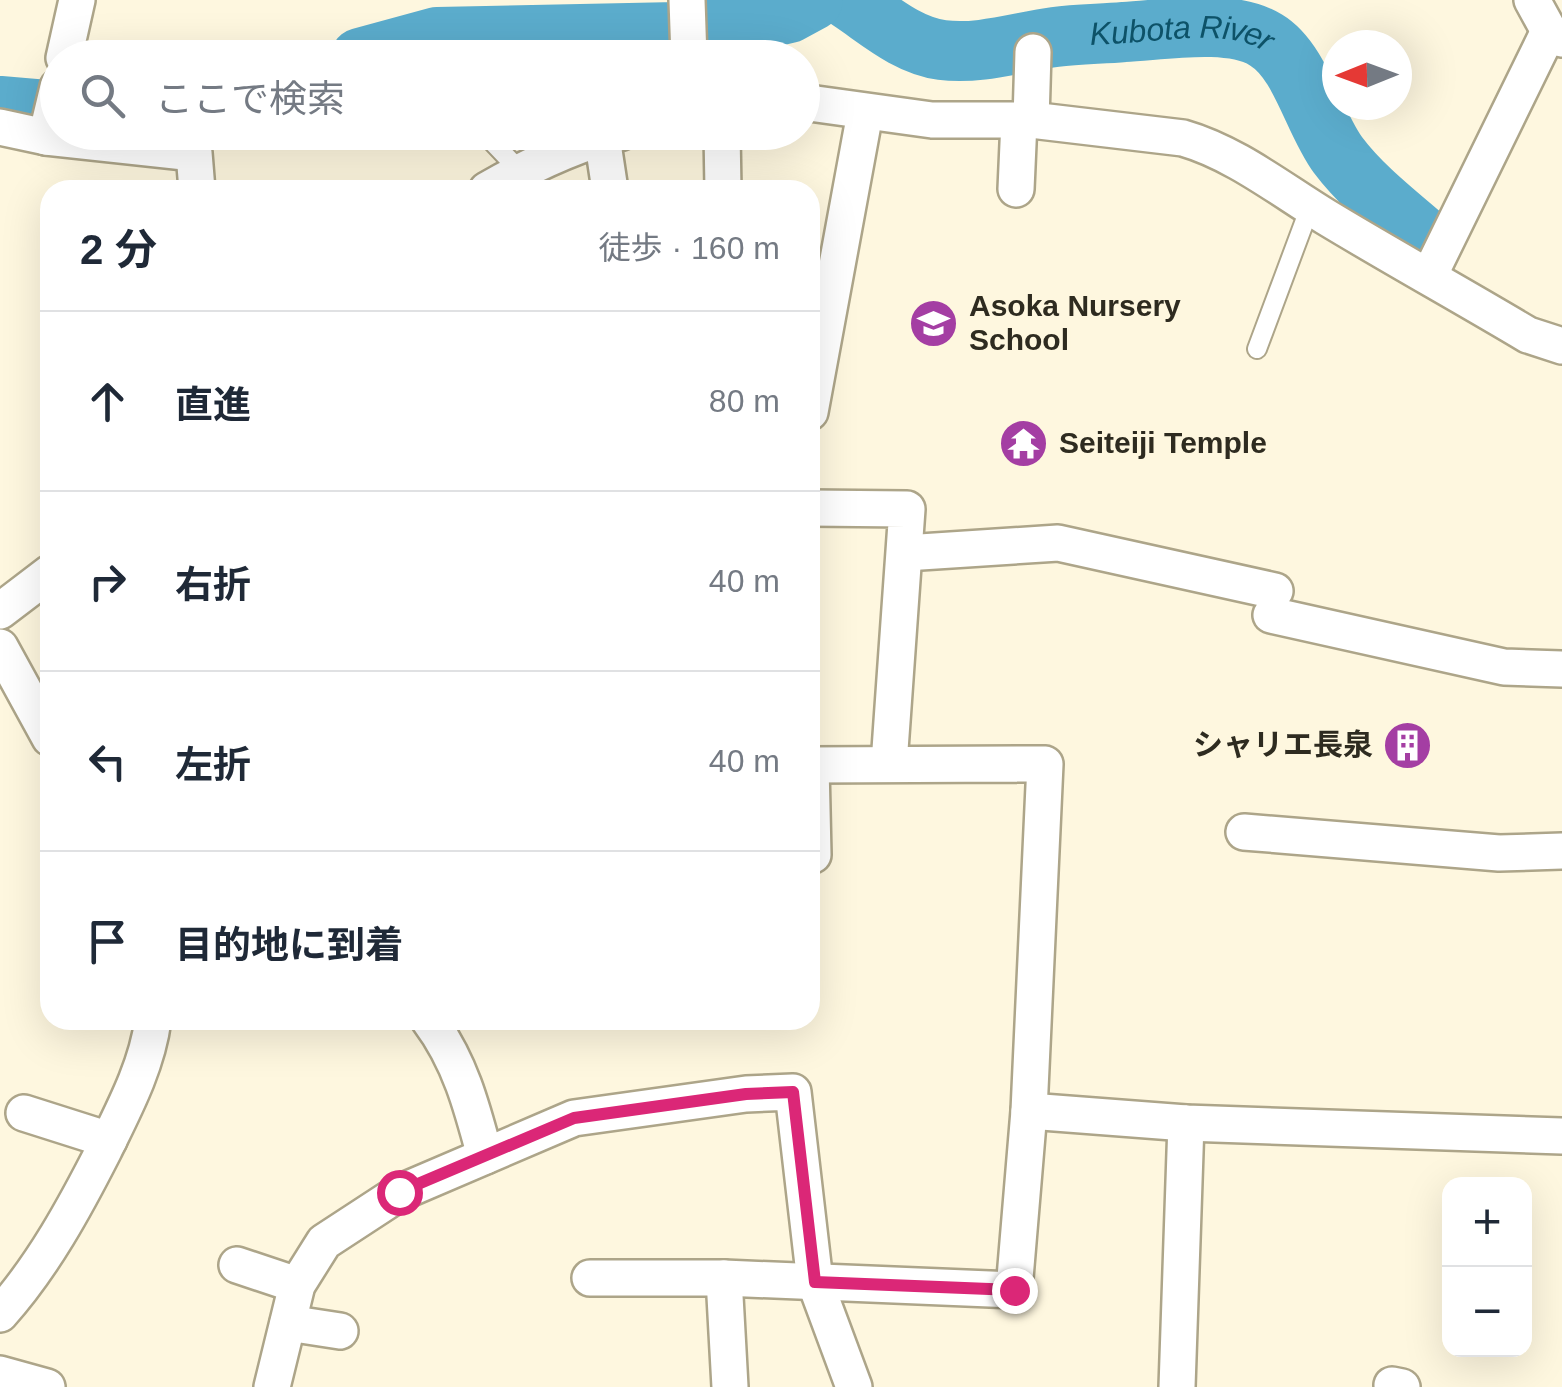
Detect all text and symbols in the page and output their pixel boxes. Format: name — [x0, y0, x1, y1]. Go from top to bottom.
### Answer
water label: Kubota River — [1089, 9, 1282, 59]
north arrow — [1322, 30, 1412, 120]
search box — [40, 40, 820, 150]
icon: search — [75, 68, 130, 123]
text: ここで検索 — [155, 78, 345, 120]
text: 2 分 — [80, 226, 157, 273]
text: 徒歩 · 160 m — [599, 230, 780, 266]
place label: Asoka Nursery School — [969, 289, 1181, 356]
school or university icon: Asoka Nursery School — [908, 297, 960, 349]
icon: ahead — [80, 374, 135, 429]
text: 80 m — [709, 383, 780, 419]
text: 直進 — [175, 384, 251, 426]
temple icon: Seiteiji Temple — [998, 417, 1050, 469]
place label: Seiteiji Temple — [1059, 426, 1267, 459]
icon: right — [80, 554, 135, 609]
text: 40 m — [709, 563, 780, 599]
text: 右折 — [175, 564, 251, 606]
building icon: シャリエ長泉 — [1382, 719, 1434, 771]
place label: シャリエ長泉 — [1193, 728, 1373, 761]
icon: left — [80, 734, 135, 789]
text: 40 m — [709, 743, 780, 779]
text: 左折 — [175, 744, 251, 786]
icon: arrive — [80, 914, 135, 969]
text: 目的地に到着 — [175, 924, 403, 966]
route start — [377, 1170, 423, 1216]
map controls — [1442, 1177, 1532, 1357]
button: + — [1442, 1177, 1532, 1267]
button: − — [1442, 1267, 1532, 1357]
route end — [992, 1268, 1038, 1314]

